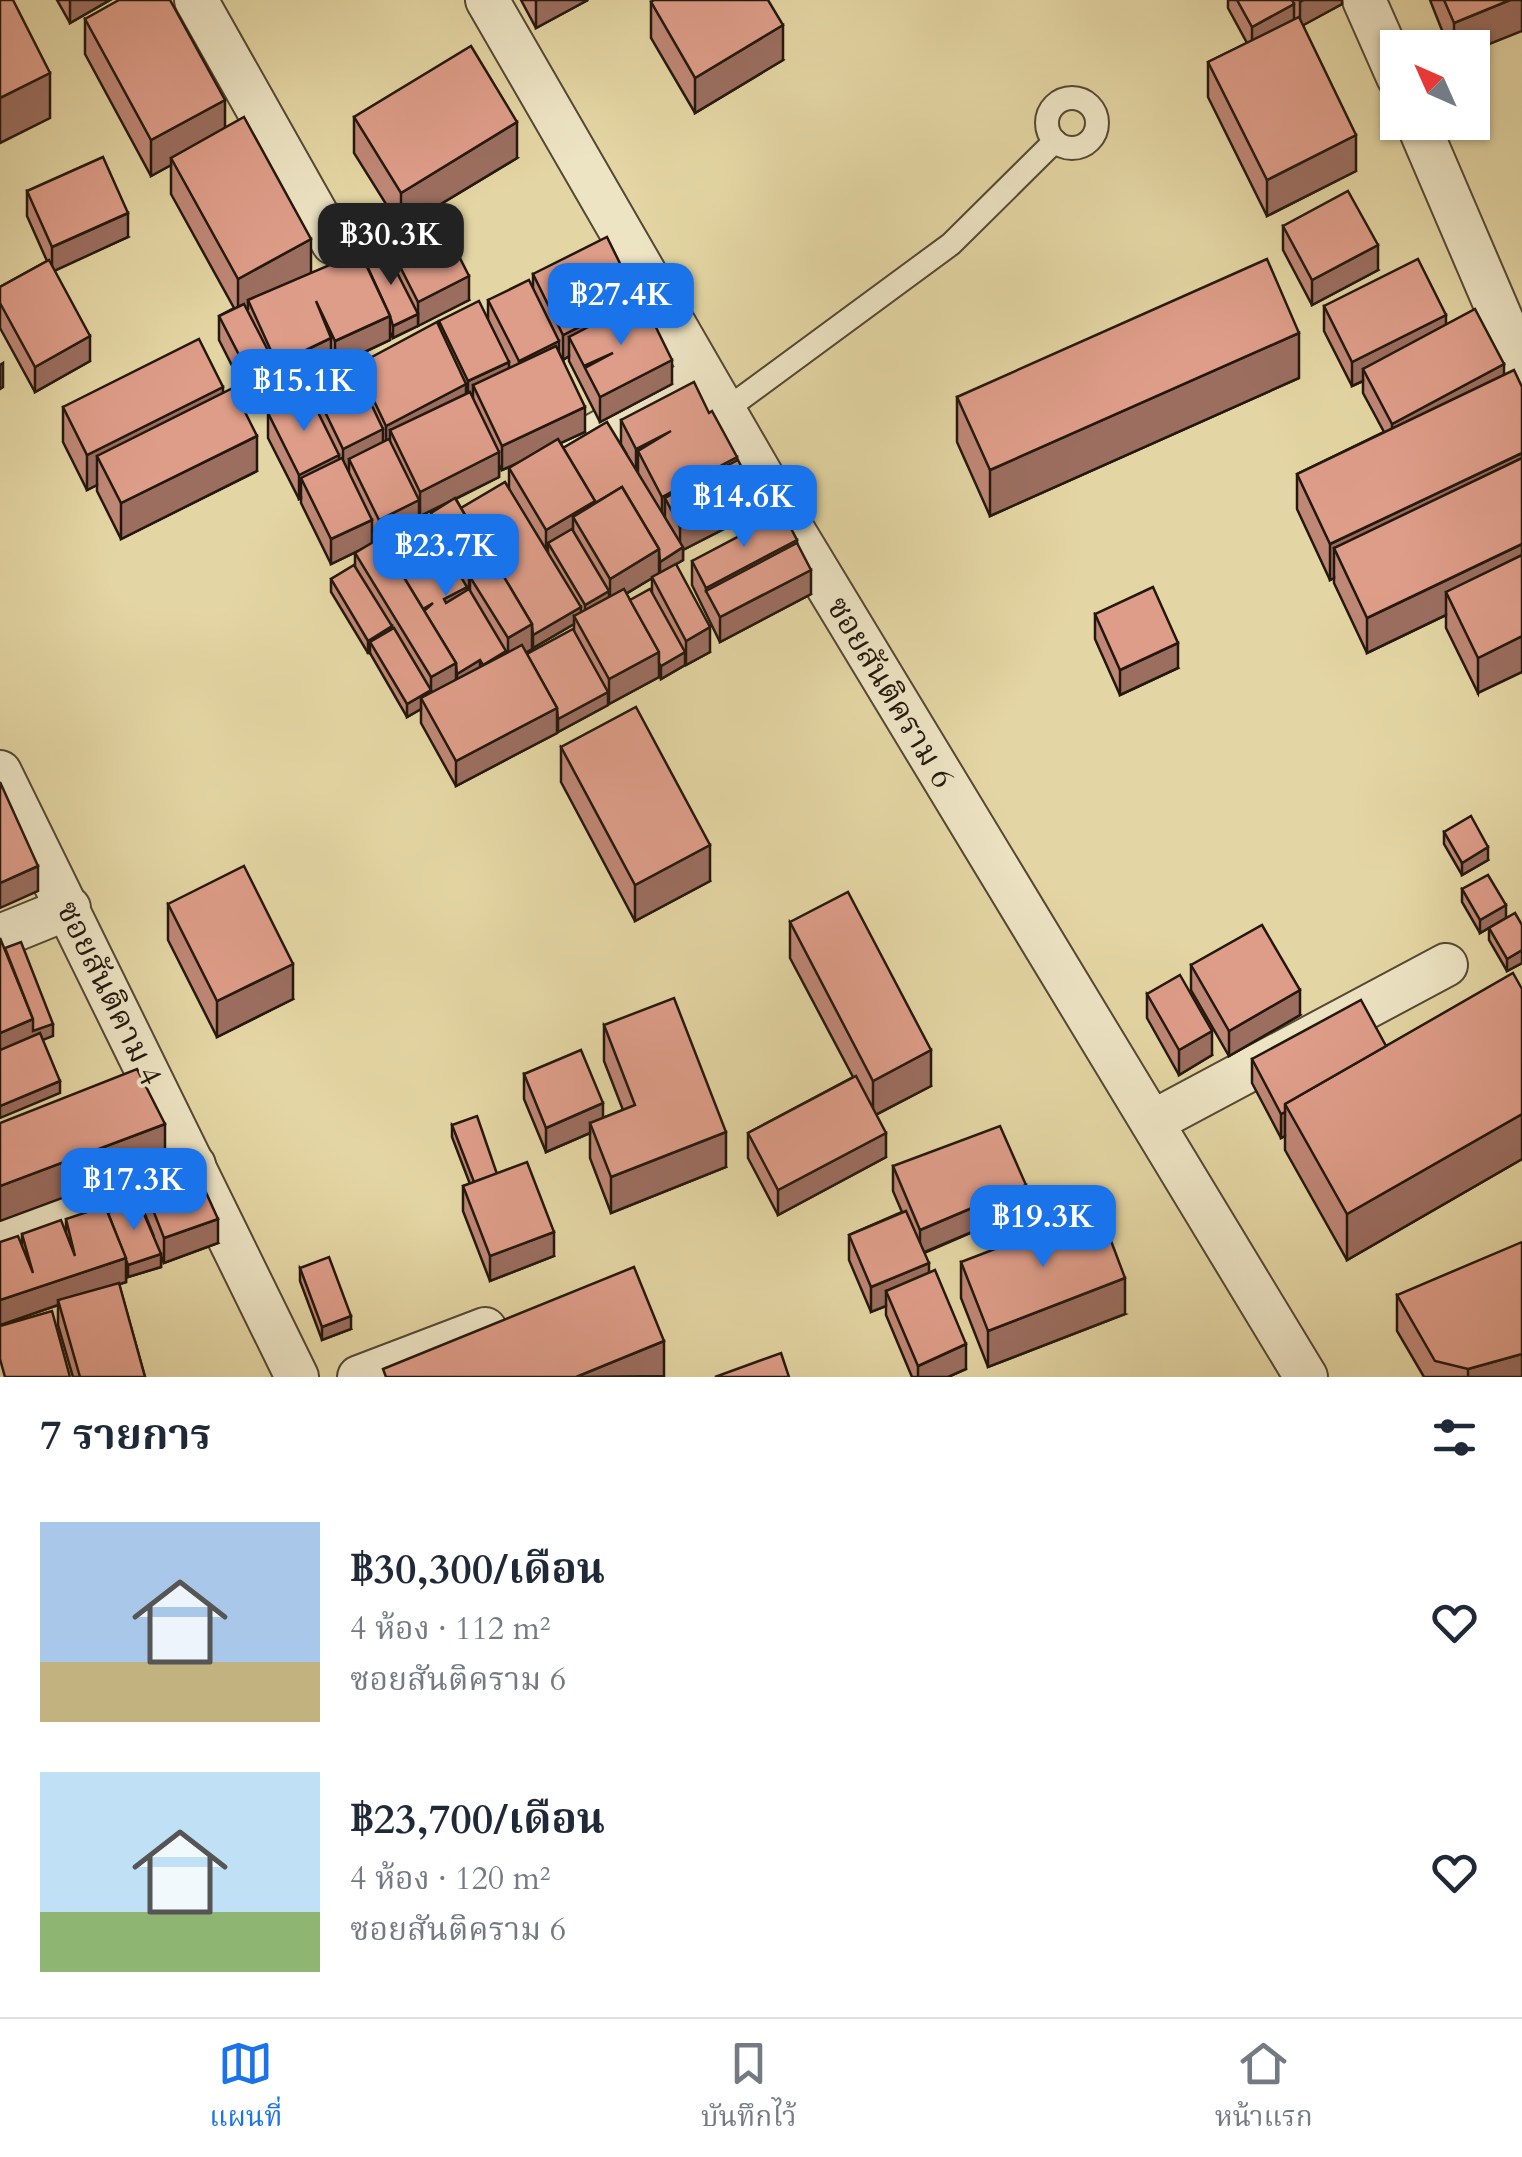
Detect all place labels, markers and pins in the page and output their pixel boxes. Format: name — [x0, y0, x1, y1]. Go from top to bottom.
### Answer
pin: ฿30.3K — [310, 203, 472, 288]
pin: ฿27.4K — [540, 263, 702, 348]
pin: ฿15.1K — [223, 349, 385, 434]
pin: ฿14.6K — [663, 465, 825, 550]
pin: ฿23.7K — [365, 514, 527, 599]
pin: ฿17.3K — [53, 1148, 215, 1233]
pin: ฿19.3K — [962, 1185, 1124, 1270]

